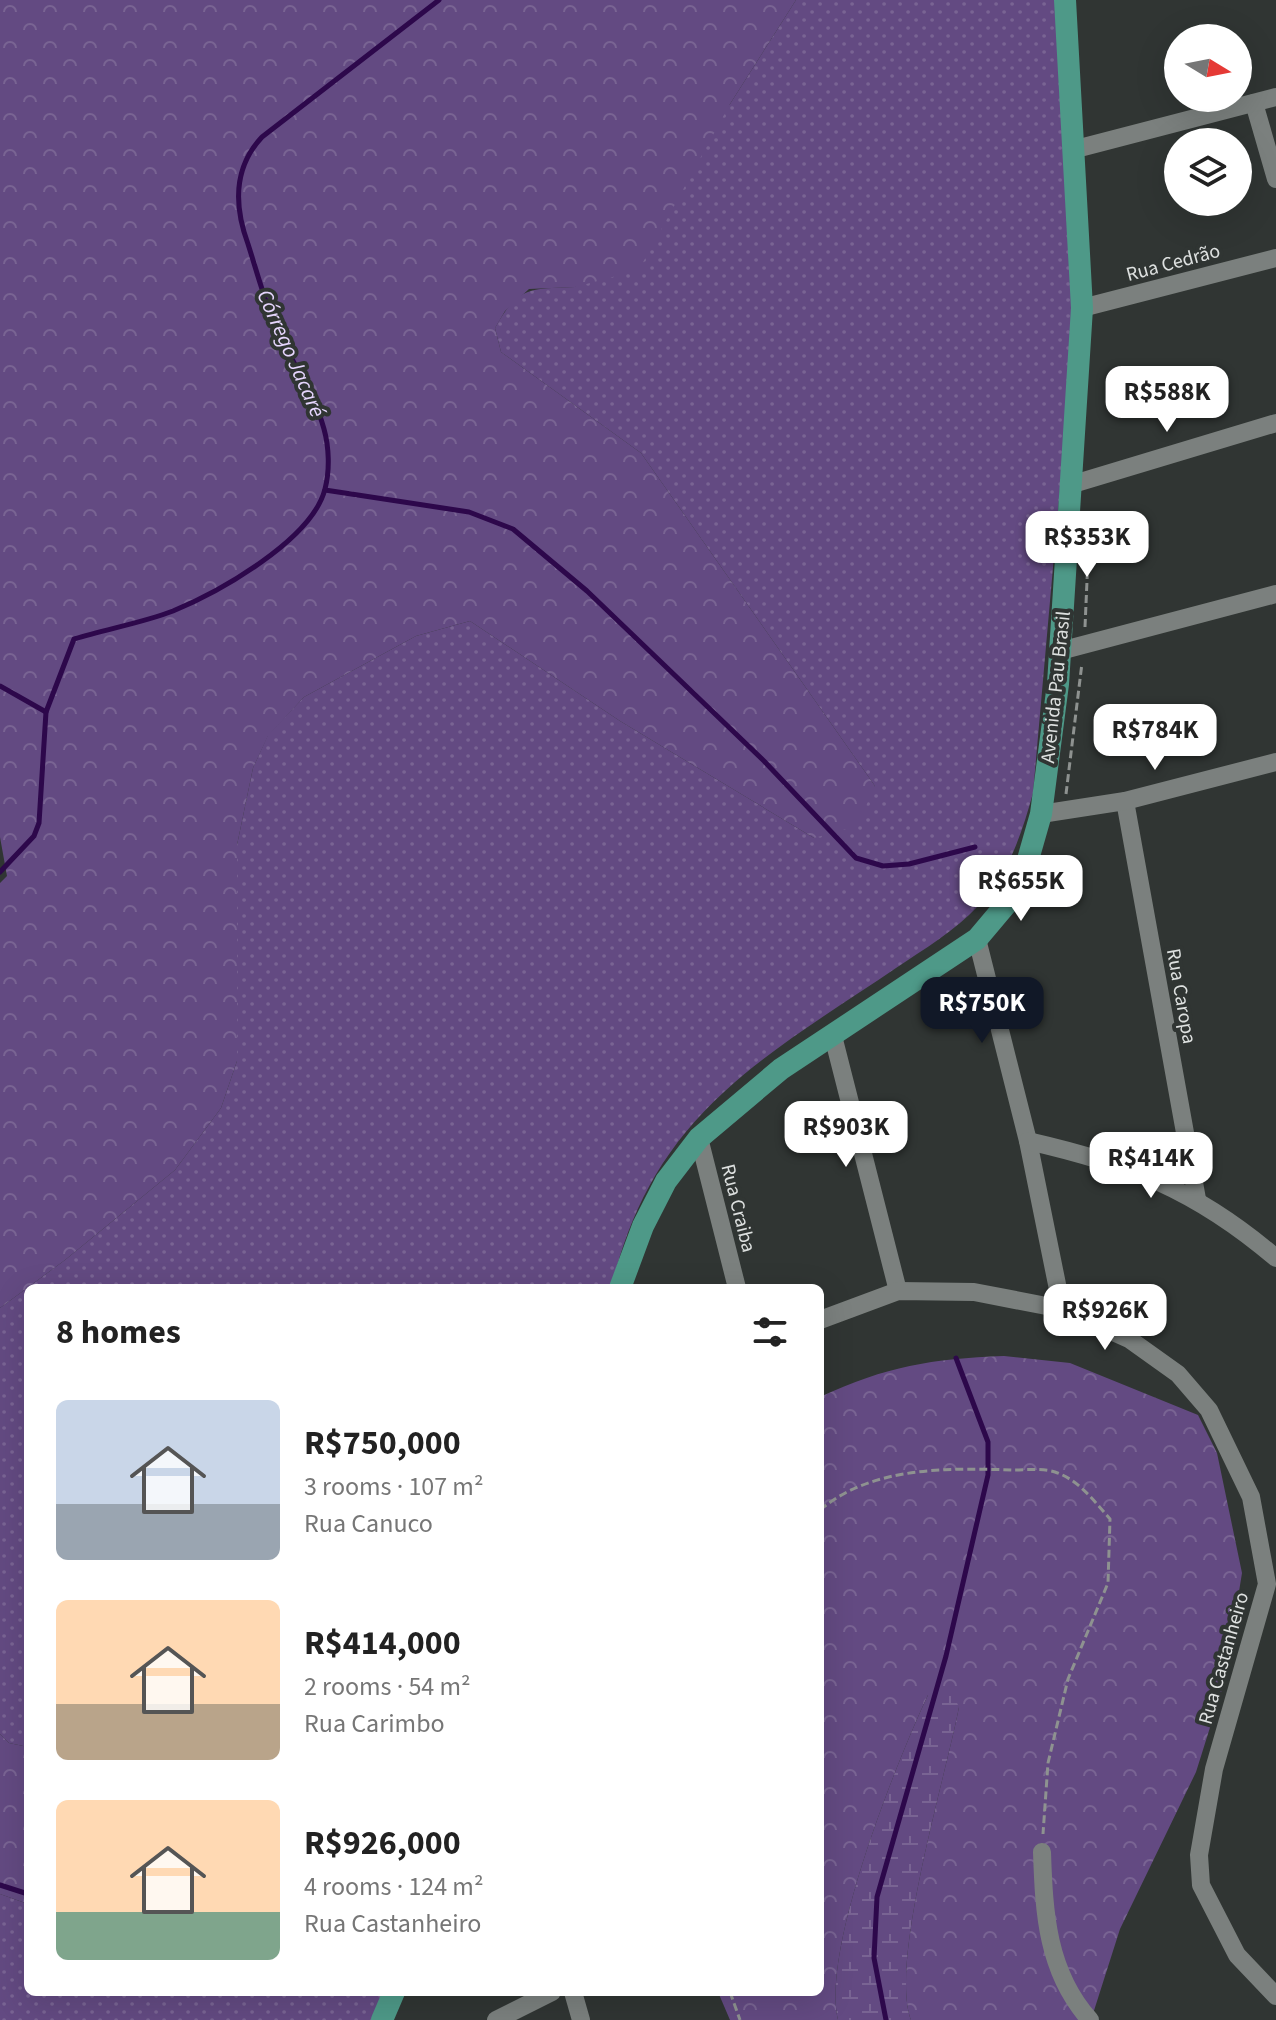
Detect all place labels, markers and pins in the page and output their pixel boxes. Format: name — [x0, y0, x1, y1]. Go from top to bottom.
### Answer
pin: R$588K — [1102, 366, 1232, 434]
pin: R$353K — [1022, 511, 1152, 579]
pin: R$784K — [1090, 704, 1220, 772]
pin: R$655K — [956, 855, 1086, 923]
pin: R$750K — [917, 977, 1047, 1045]
pin: R$903K — [781, 1101, 911, 1169]
pin: R$414K — [1086, 1132, 1216, 1200]
pin: R$926K — [1040, 1284, 1170, 1352]

